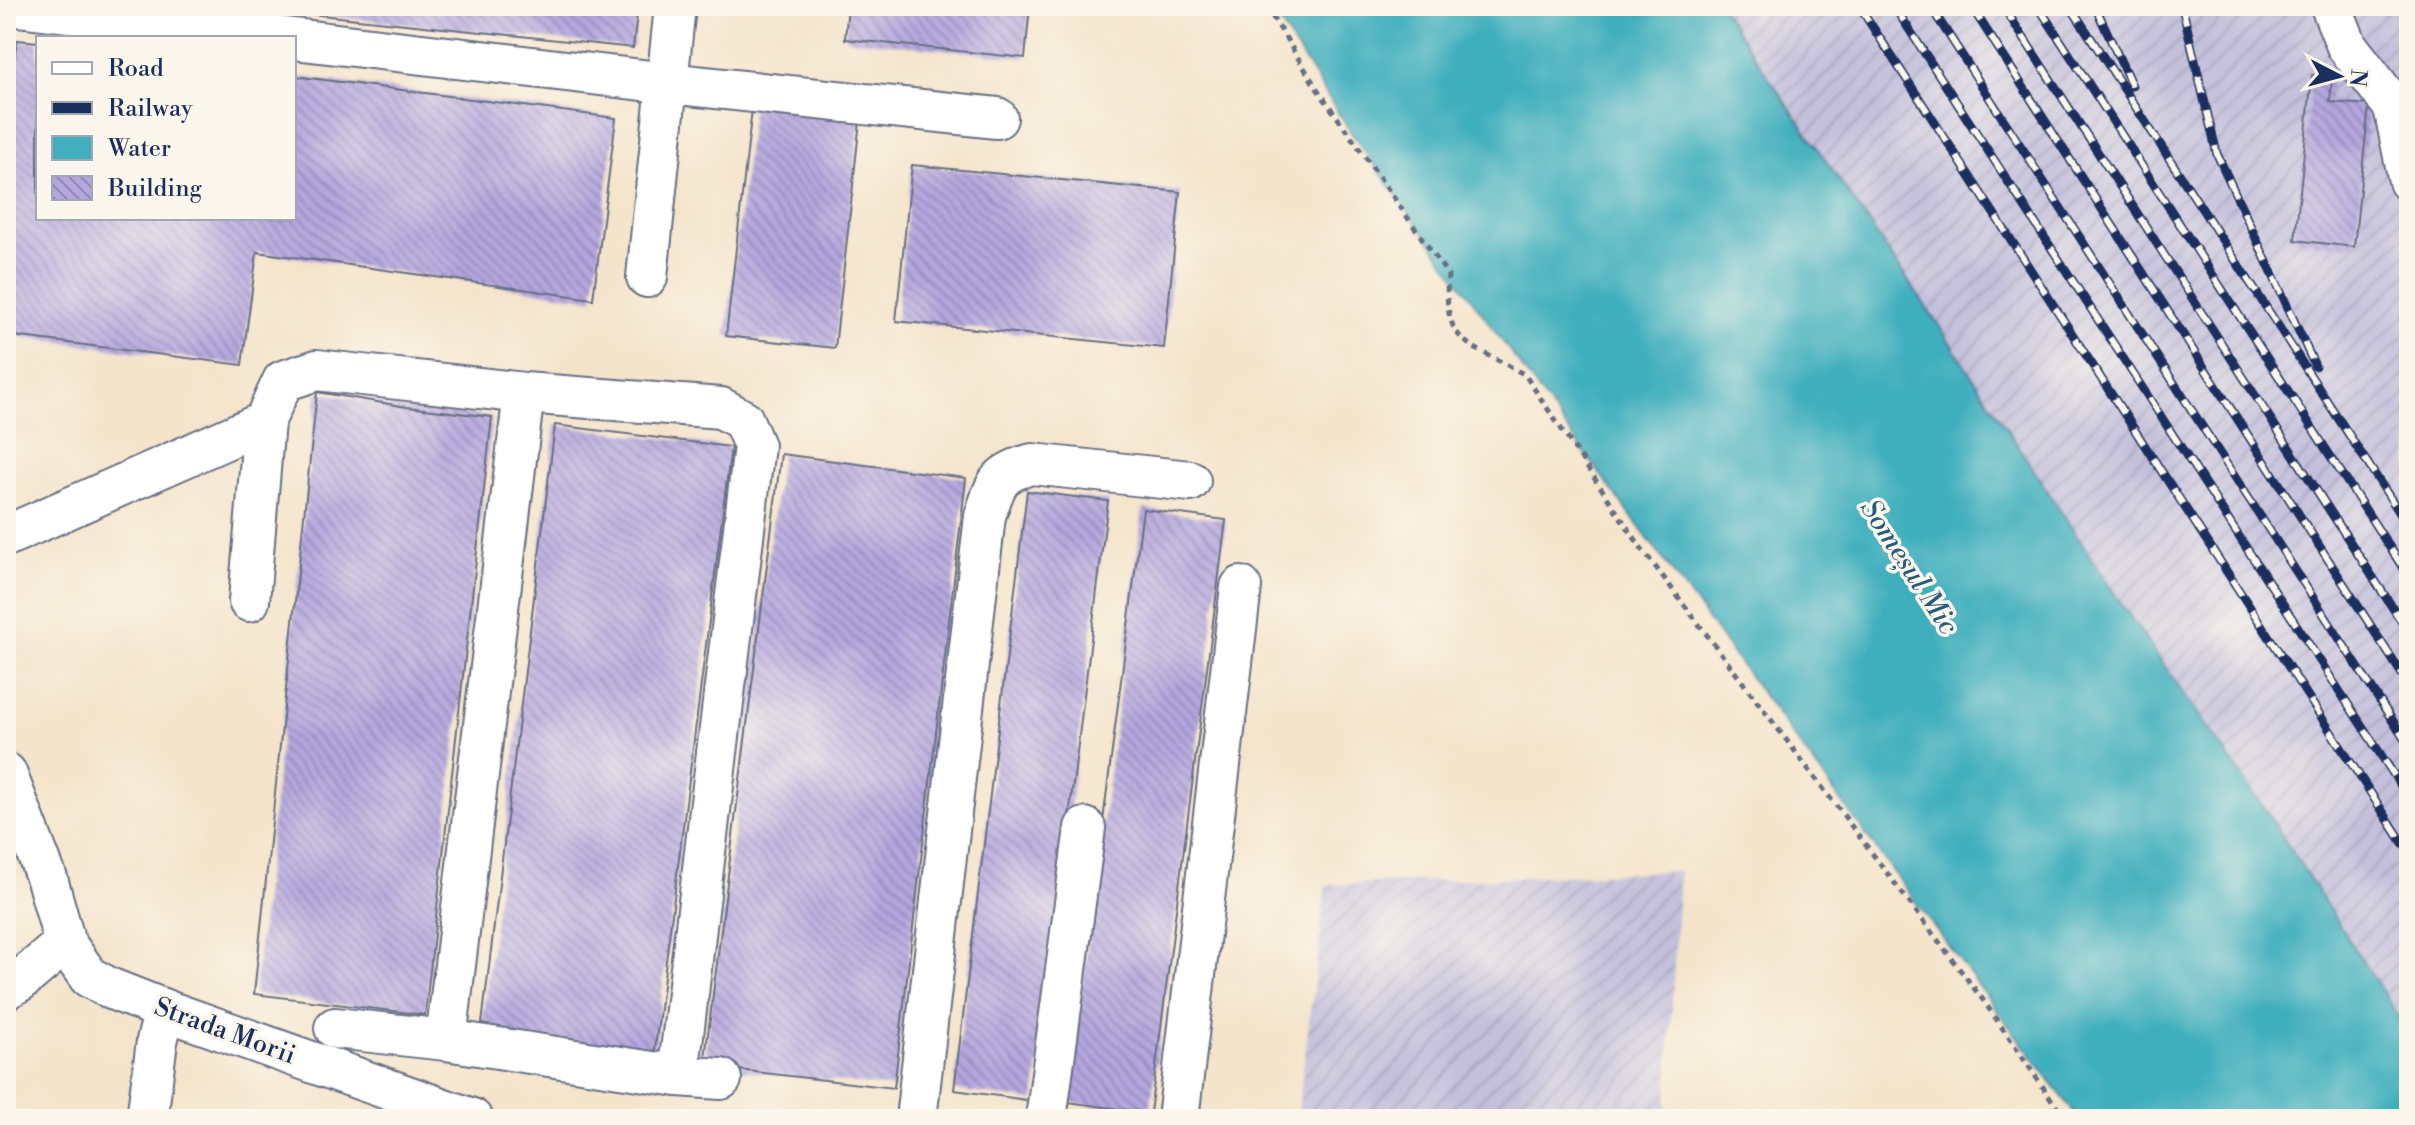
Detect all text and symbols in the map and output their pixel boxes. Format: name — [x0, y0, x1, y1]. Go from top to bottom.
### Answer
legend — [36, 36, 296, 220]
north arrow — [2299, 36, 2379, 116]
text: Road — [108, 54, 164, 84]
text: N — [2343, 68, 2372, 89]
text: Railway — [108, 94, 193, 124]
text: Water — [107, 134, 171, 164]
text: Building — [107, 174, 202, 204]
water label: Someșul Mic — [1852, 493, 1966, 641]
street label: Strada Morii — [150, 991, 300, 1071]

